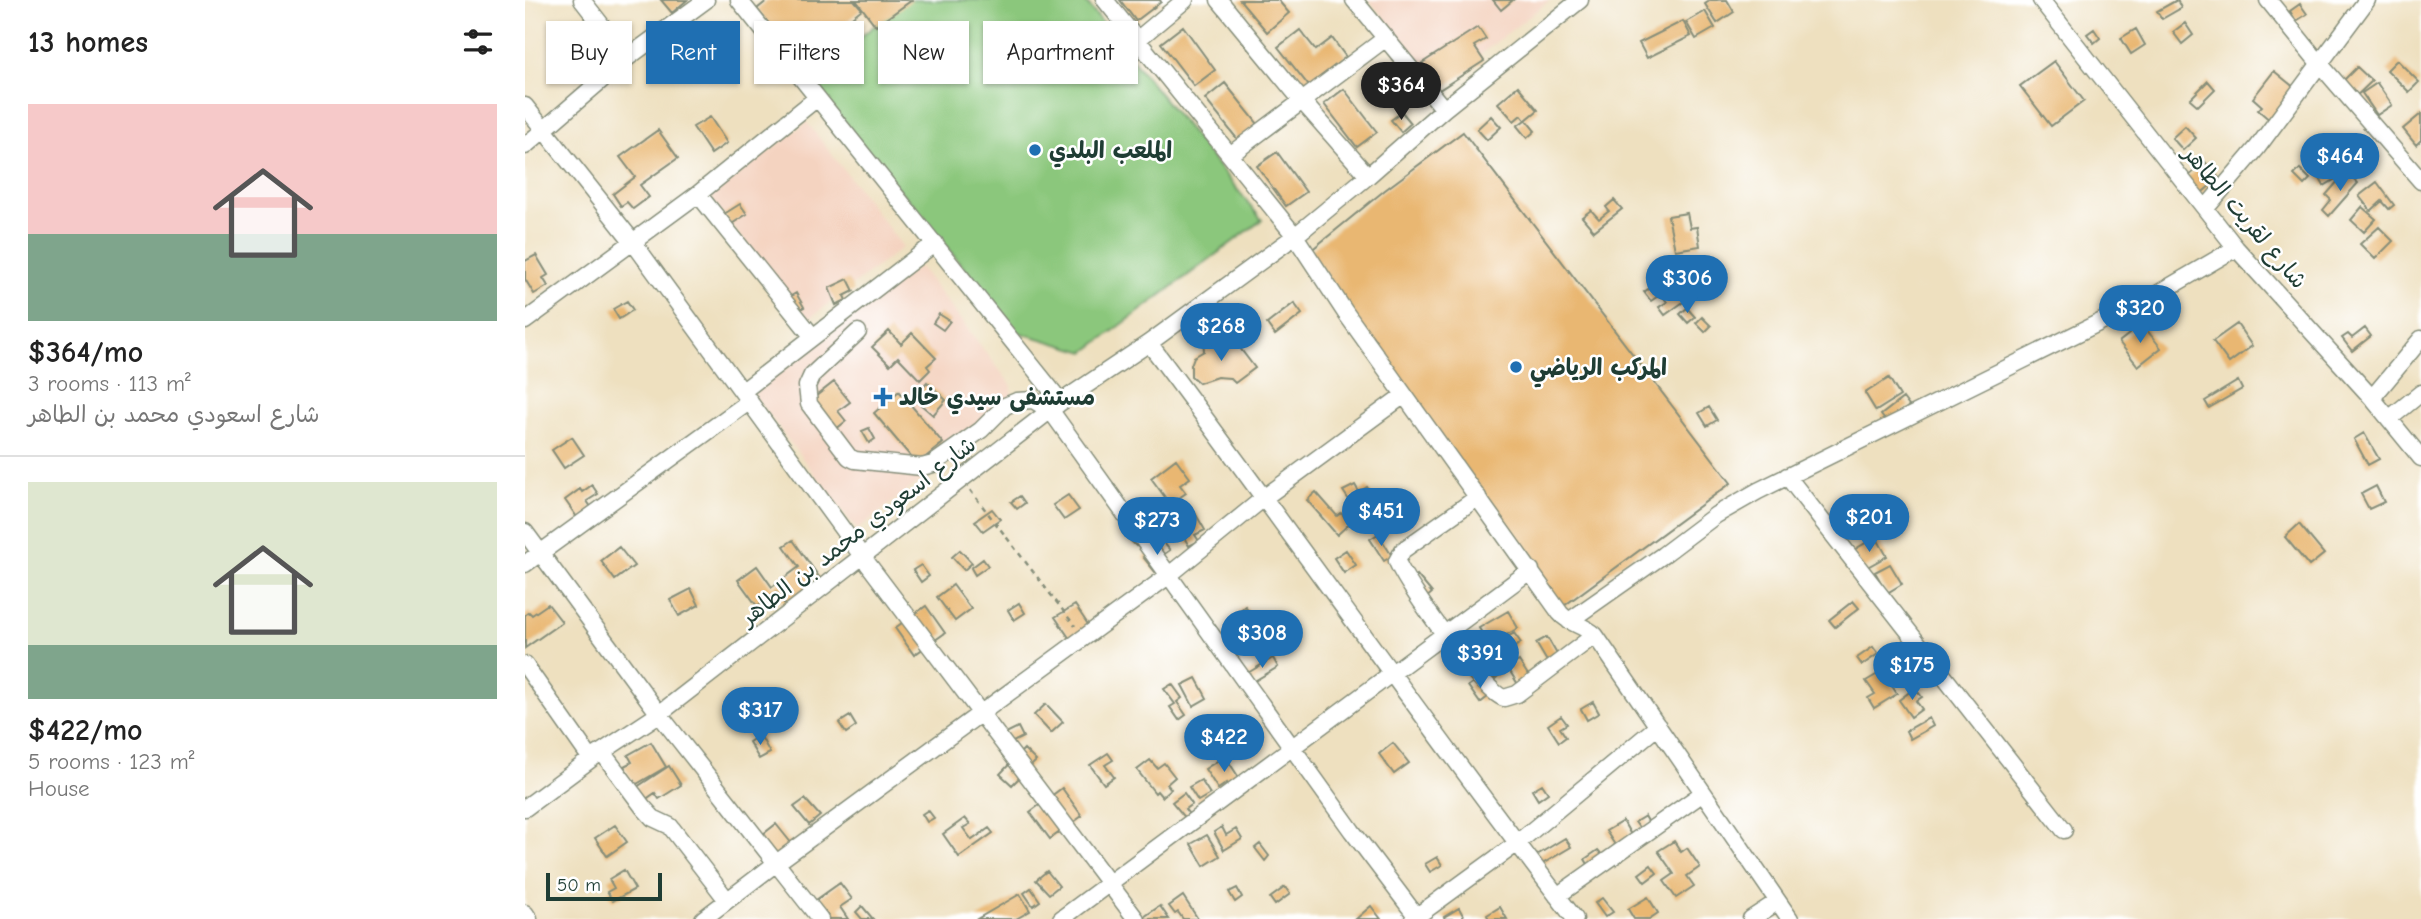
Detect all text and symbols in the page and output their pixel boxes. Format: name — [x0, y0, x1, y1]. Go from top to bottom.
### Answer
chip: Buy — [546, 21, 632, 84]
chip: Rent — [646, 21, 740, 84]
chip: Filters — [754, 21, 864, 84]
chip: New — [878, 21, 969, 84]
chip: Apartment — [983, 21, 1138, 84]
icon: filters — [459, 23, 497, 61]
text: 13 homes — [28, 25, 148, 60]
pin: $364 — [1360, 62, 1442, 122]
text: $364 — [1377, 71, 1425, 98]
pin: $464 — [2299, 134, 2381, 193]
place label: الملعب البلدي — [1049, 137, 1172, 168]
street label: شارع لقريت الطاهر — [2175, 138, 2313, 295]
marker: الملعب البلدي — [1027, 142, 1043, 158]
text: $464 — [2316, 142, 2364, 169]
icon: home — [200, 150, 326, 276]
pin: $306 — [1646, 256, 1728, 315]
text: $306 — [1662, 264, 1712, 291]
pin: $320 — [2099, 286, 2181, 345]
text: $320 — [2115, 294, 2165, 321]
pin: $268 — [1180, 304, 1262, 363]
text: $268 — [1196, 312, 1246, 339]
text: $364/mo — [28, 335, 143, 370]
place label: المركب الرياضي — [1530, 354, 1667, 388]
marker: المركب الرياضي — [1508, 359, 1524, 375]
text: 3 rooms · 113 m² — [28, 370, 191, 397]
place label: مستشفى سيدي خالد — [899, 384, 1095, 415]
marker: مستشفى سيدي خالد — [873, 387, 893, 407]
text: شارع اسعودي محمد بن الطاهر — [28, 401, 319, 428]
street label: شارع اسعودي محمد بن الطاهر — [733, 431, 983, 635]
pin: $451 — [1340, 489, 1422, 548]
pin: $201 — [1828, 494, 1910, 554]
text: $451 — [1358, 497, 1404, 524]
pin: $273 — [1116, 498, 1198, 557]
text: $201 — [1845, 503, 1893, 530]
text: $273 — [1134, 506, 1180, 533]
icon: home — [200, 527, 326, 653]
pin: $308 — [1221, 610, 1303, 670]
text: $308 — [1237, 619, 1287, 646]
pin: $391 — [1439, 630, 1521, 690]
text: $391 — [1457, 639, 1503, 666]
pin: $175 — [1871, 642, 1953, 702]
text: $175 — [1889, 651, 1935, 678]
pin: $317 — [719, 688, 801, 747]
text: $317 — [738, 696, 782, 723]
text: $422/mo — [28, 713, 143, 748]
pin: $422 — [1183, 714, 1265, 774]
text: $422 — [1200, 723, 1248, 750]
text: 5 rooms · 123 m² — [28, 748, 194, 775]
text: House — [28, 775, 90, 802]
scale bar — [546, 870, 661, 902]
text: 50 m — [557, 874, 601, 896]

